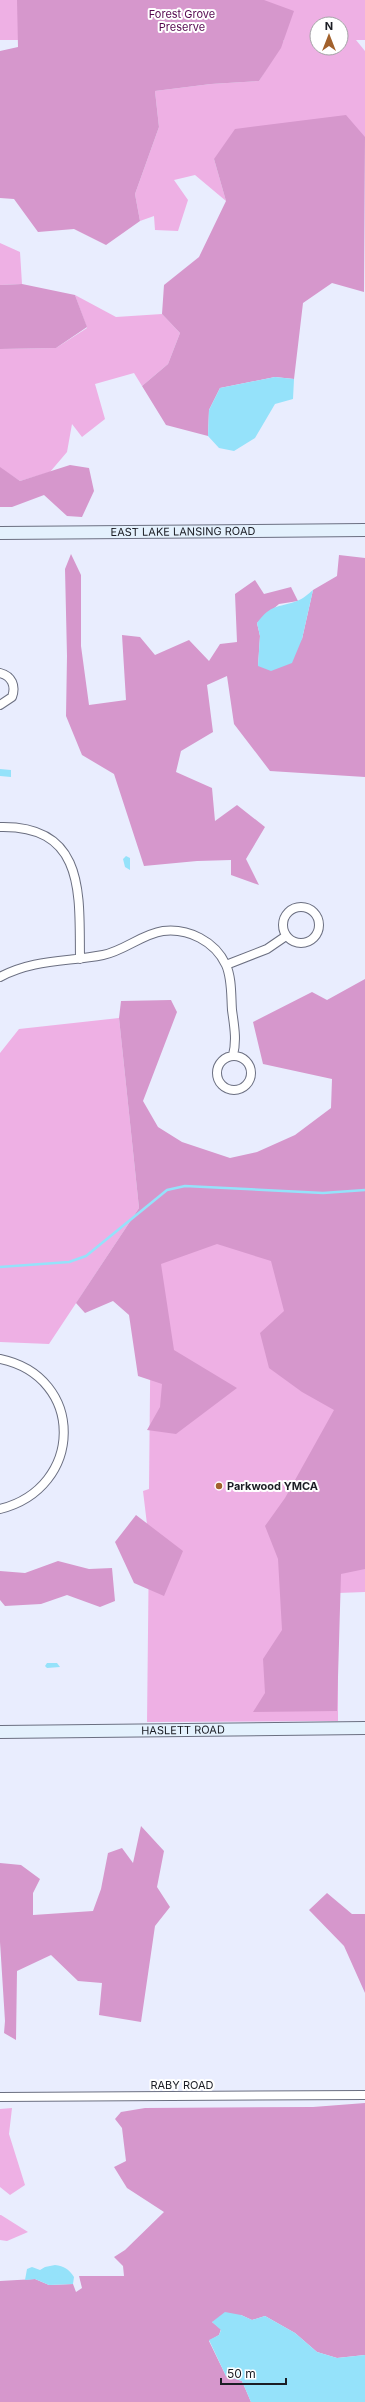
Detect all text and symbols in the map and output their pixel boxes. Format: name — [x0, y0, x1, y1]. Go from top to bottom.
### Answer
park label: Forest Grove Preserve — [149, 7, 215, 34]
north arrow — [309, 16, 349, 56]
text: N — [325, 19, 333, 33]
street label: EAST LAKE LANSING ROAD — [111, 524, 256, 539]
place label: Parkwood YMCA — [227, 1479, 318, 1493]
marker: Parkwood YMCA — [214, 1481, 224, 1491]
street label: HASLETT ROAD — [141, 1723, 225, 1737]
street label: RABY ROAD — [150, 2078, 214, 2092]
scale bar — [221, 2360, 286, 2386]
text: 50 m — [227, 2366, 256, 2381]

